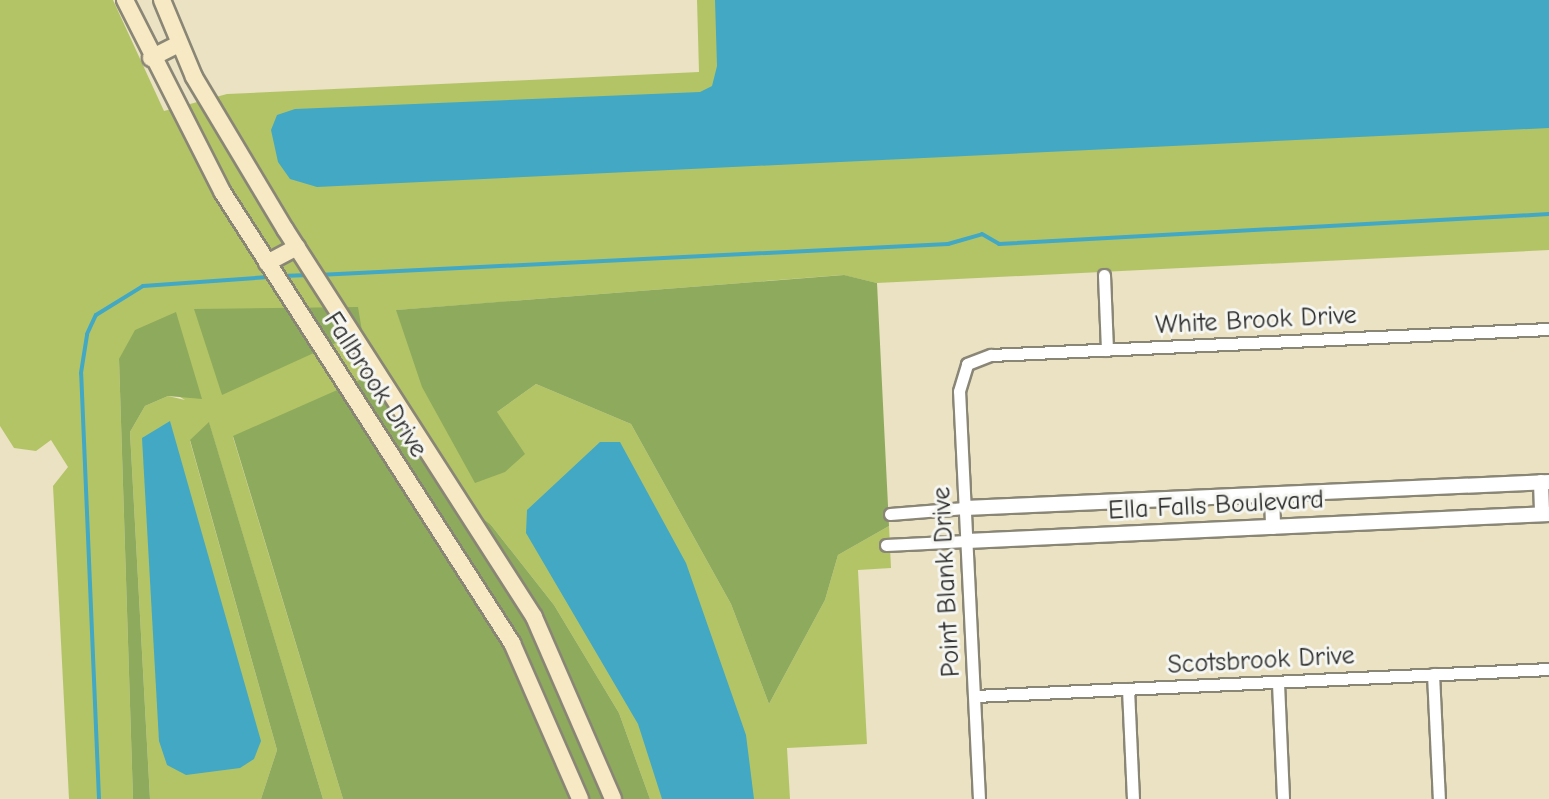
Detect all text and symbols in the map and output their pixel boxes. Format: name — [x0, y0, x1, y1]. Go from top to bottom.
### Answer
street label: White Brook Drive — [1155, 300, 1357, 342]
street label: Fallbrook Drive — [316, 307, 434, 463]
street label: Ella Falls Boulevard — [1107, 485, 1325, 527]
street label: Point Blank Drive — [926, 486, 968, 678]
street label: Scotsbrook Drive — [1167, 641, 1355, 681]

